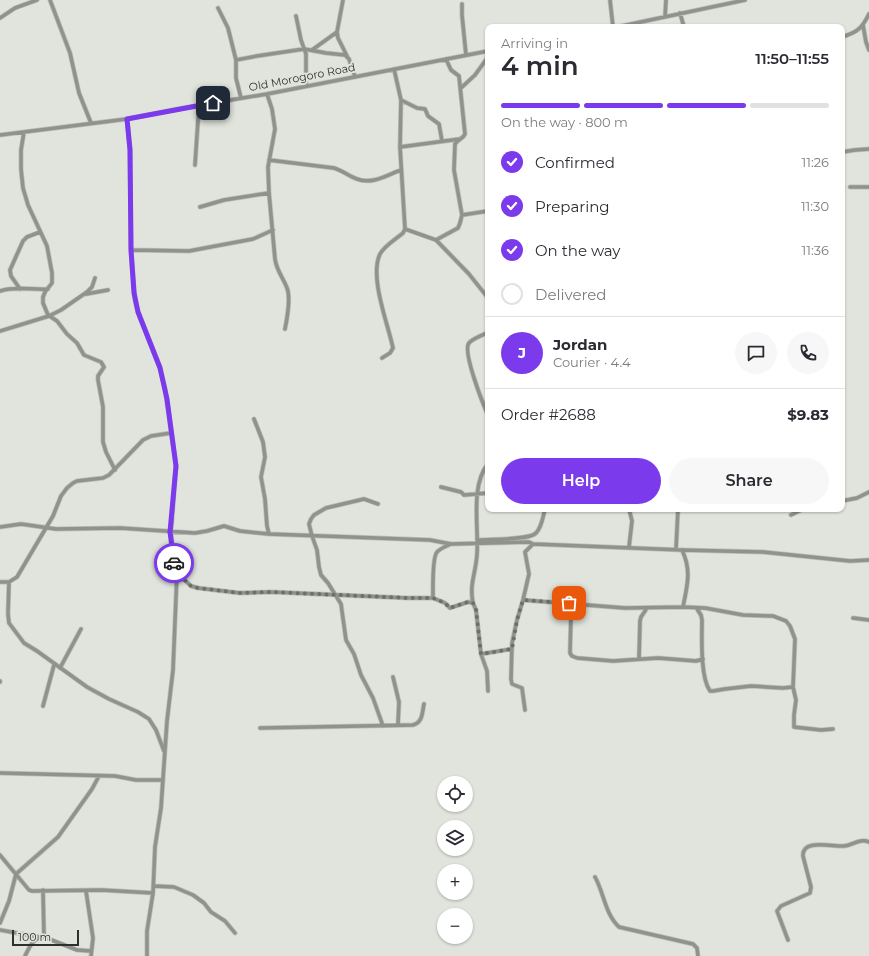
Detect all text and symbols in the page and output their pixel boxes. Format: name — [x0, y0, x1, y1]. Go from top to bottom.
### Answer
text: Arriving in — [501, 35, 568, 51]
text: 11:50–11:55 — [755, 49, 829, 68]
text: 4 min — [501, 50, 579, 82]
street label: Old Morogoro Road — [247, 60, 357, 94]
pin — [196, 86, 230, 120]
icon: home — [202, 92, 224, 114]
text: On the way · 800 m — [501, 114, 628, 130]
icon: check — [501, 151, 523, 173]
text: Confirmed — [535, 153, 615, 172]
text: 11:26 — [802, 154, 829, 170]
icon: check — [501, 195, 523, 217]
text: Preparing — [535, 197, 610, 216]
text: 11:30 — [801, 198, 829, 214]
icon: check — [501, 239, 523, 261]
text: On the way — [535, 241, 620, 260]
text: 11:36 — [802, 242, 829, 258]
text: Delivered — [535, 285, 607, 304]
button: chat — [735, 332, 777, 374]
button: phone — [787, 332, 829, 374]
text: Jordan — [553, 335, 607, 354]
text: J — [518, 343, 526, 362]
text: Courier · 4.4 — [553, 354, 631, 370]
text: Order #2688 — [501, 405, 596, 424]
text: $9.83 — [787, 405, 829, 424]
button: Help — [501, 458, 661, 504]
button: Share — [669, 458, 829, 504]
courier — [154, 543, 194, 583]
icon: car — [163, 552, 185, 574]
pin — [552, 586, 586, 620]
icon: bag — [558, 592, 580, 614]
map controls — [437, 776, 473, 944]
button: locate — [437, 776, 473, 812]
button: layers — [437, 820, 473, 856]
button: + — [437, 864, 473, 900]
button: − — [437, 908, 473, 944]
scale bar — [12, 928, 79, 947]
text: 100 m — [18, 930, 51, 944]

